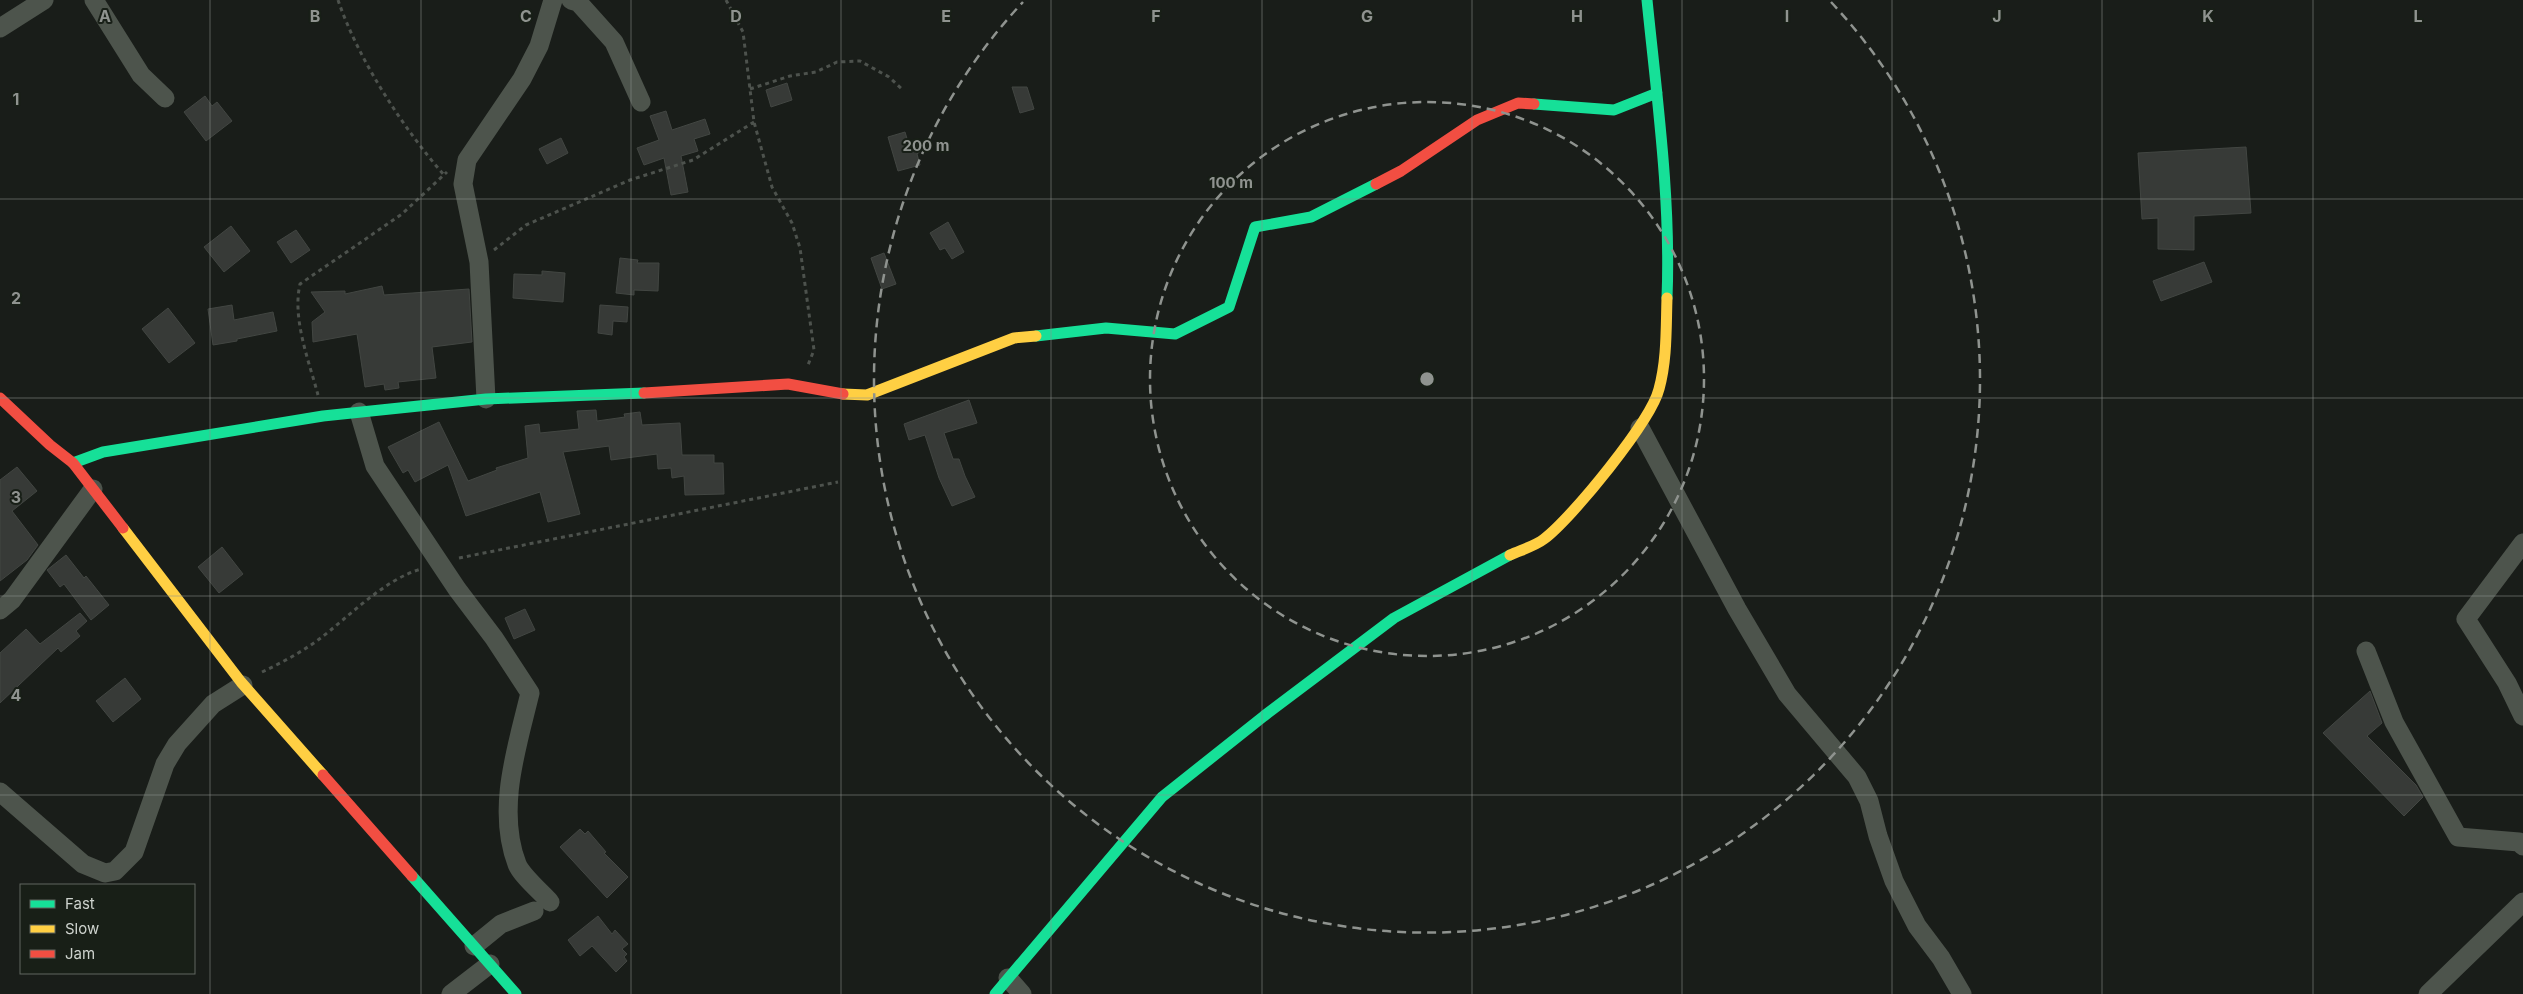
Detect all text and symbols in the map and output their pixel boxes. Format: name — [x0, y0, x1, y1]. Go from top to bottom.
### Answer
text: A — [99, 6, 111, 26]
text: B — [310, 6, 320, 26]
text: C — [520, 6, 532, 26]
text: D — [730, 6, 742, 26]
text: E — [941, 6, 951, 26]
text: F — [1151, 6, 1161, 26]
text: G — [1361, 6, 1373, 26]
text: H — [1571, 6, 1583, 26]
text: I — [1785, 6, 1789, 26]
text: J — [1992, 6, 2002, 26]
text: K — [2202, 6, 2214, 26]
text: L — [2413, 6, 2423, 26]
text: 1 — [13, 89, 19, 109]
text: 200 m — [903, 136, 949, 155]
text: 100 m — [1209, 173, 1253, 192]
text: 2 — [11, 288, 21, 308]
centre of rings — [1418, 370, 1436, 388]
text: 3 — [11, 487, 21, 507]
text: 4 — [11, 685, 22, 705]
legend — [20, 884, 195, 974]
text: Fast — [65, 894, 95, 913]
text: Slow — [65, 919, 99, 938]
text: Jam — [65, 944, 95, 963]

